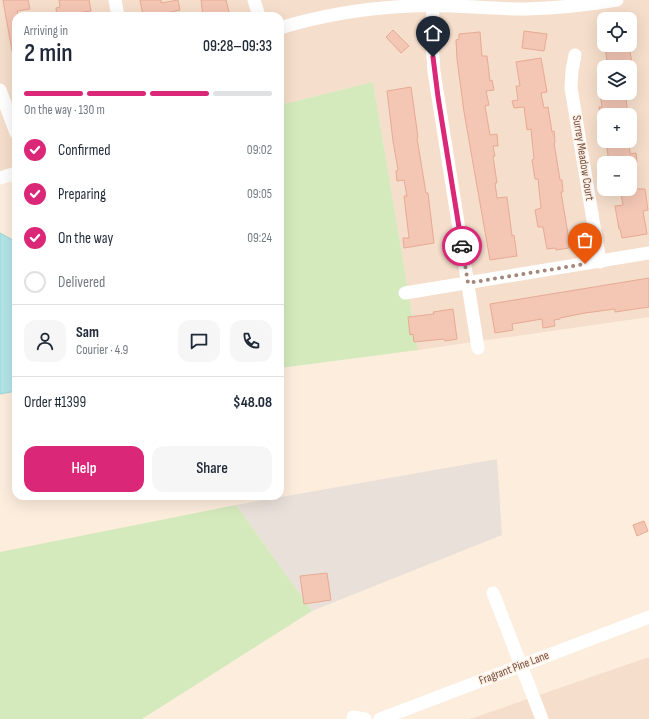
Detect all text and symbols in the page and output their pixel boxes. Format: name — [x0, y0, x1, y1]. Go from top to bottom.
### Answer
map controls — [597, 12, 637, 196]
button: locate — [597, 12, 637, 52]
pin — [416, 16, 450, 57]
icon: home — [422, 22, 444, 44]
text: Arriving in — [24, 23, 68, 39]
text: 09:28–09:33 — [203, 37, 272, 56]
text: 2 min — [24, 38, 73, 69]
button: layers — [597, 60, 637, 100]
text: On the way · 130 m — [24, 102, 105, 118]
button: + — [597, 108, 637, 148]
street label: Surrey Meadow Court — [569, 114, 597, 202]
icon: check — [24, 139, 46, 161]
text: Confirmed — [58, 141, 111, 160]
text: 09:02 — [247, 142, 272, 158]
button: − — [597, 156, 637, 196]
icon: check — [24, 183, 46, 205]
text: Preparing — [58, 185, 106, 204]
text: 09:05 — [247, 186, 272, 202]
pin — [568, 223, 602, 264]
courier — [442, 226, 482, 266]
icon: check — [24, 227, 46, 249]
text: On the way — [58, 229, 113, 248]
icon: bag — [574, 229, 596, 251]
text: 09:24 — [247, 230, 272, 246]
icon: car — [451, 235, 473, 257]
text: Delivered — [58, 273, 105, 292]
button: person — [24, 320, 66, 362]
button: chat — [178, 320, 220, 362]
button: phone — [230, 320, 272, 362]
text: Sam — [76, 323, 99, 342]
text: Courier · 4.9 — [76, 342, 128, 358]
text: Order #1399 — [24, 393, 86, 412]
text: $48.08 — [233, 393, 272, 412]
button: Help — [24, 446, 144, 492]
button: Share — [152, 446, 272, 492]
street label: Fragrant Pine Lane — [477, 648, 551, 688]

